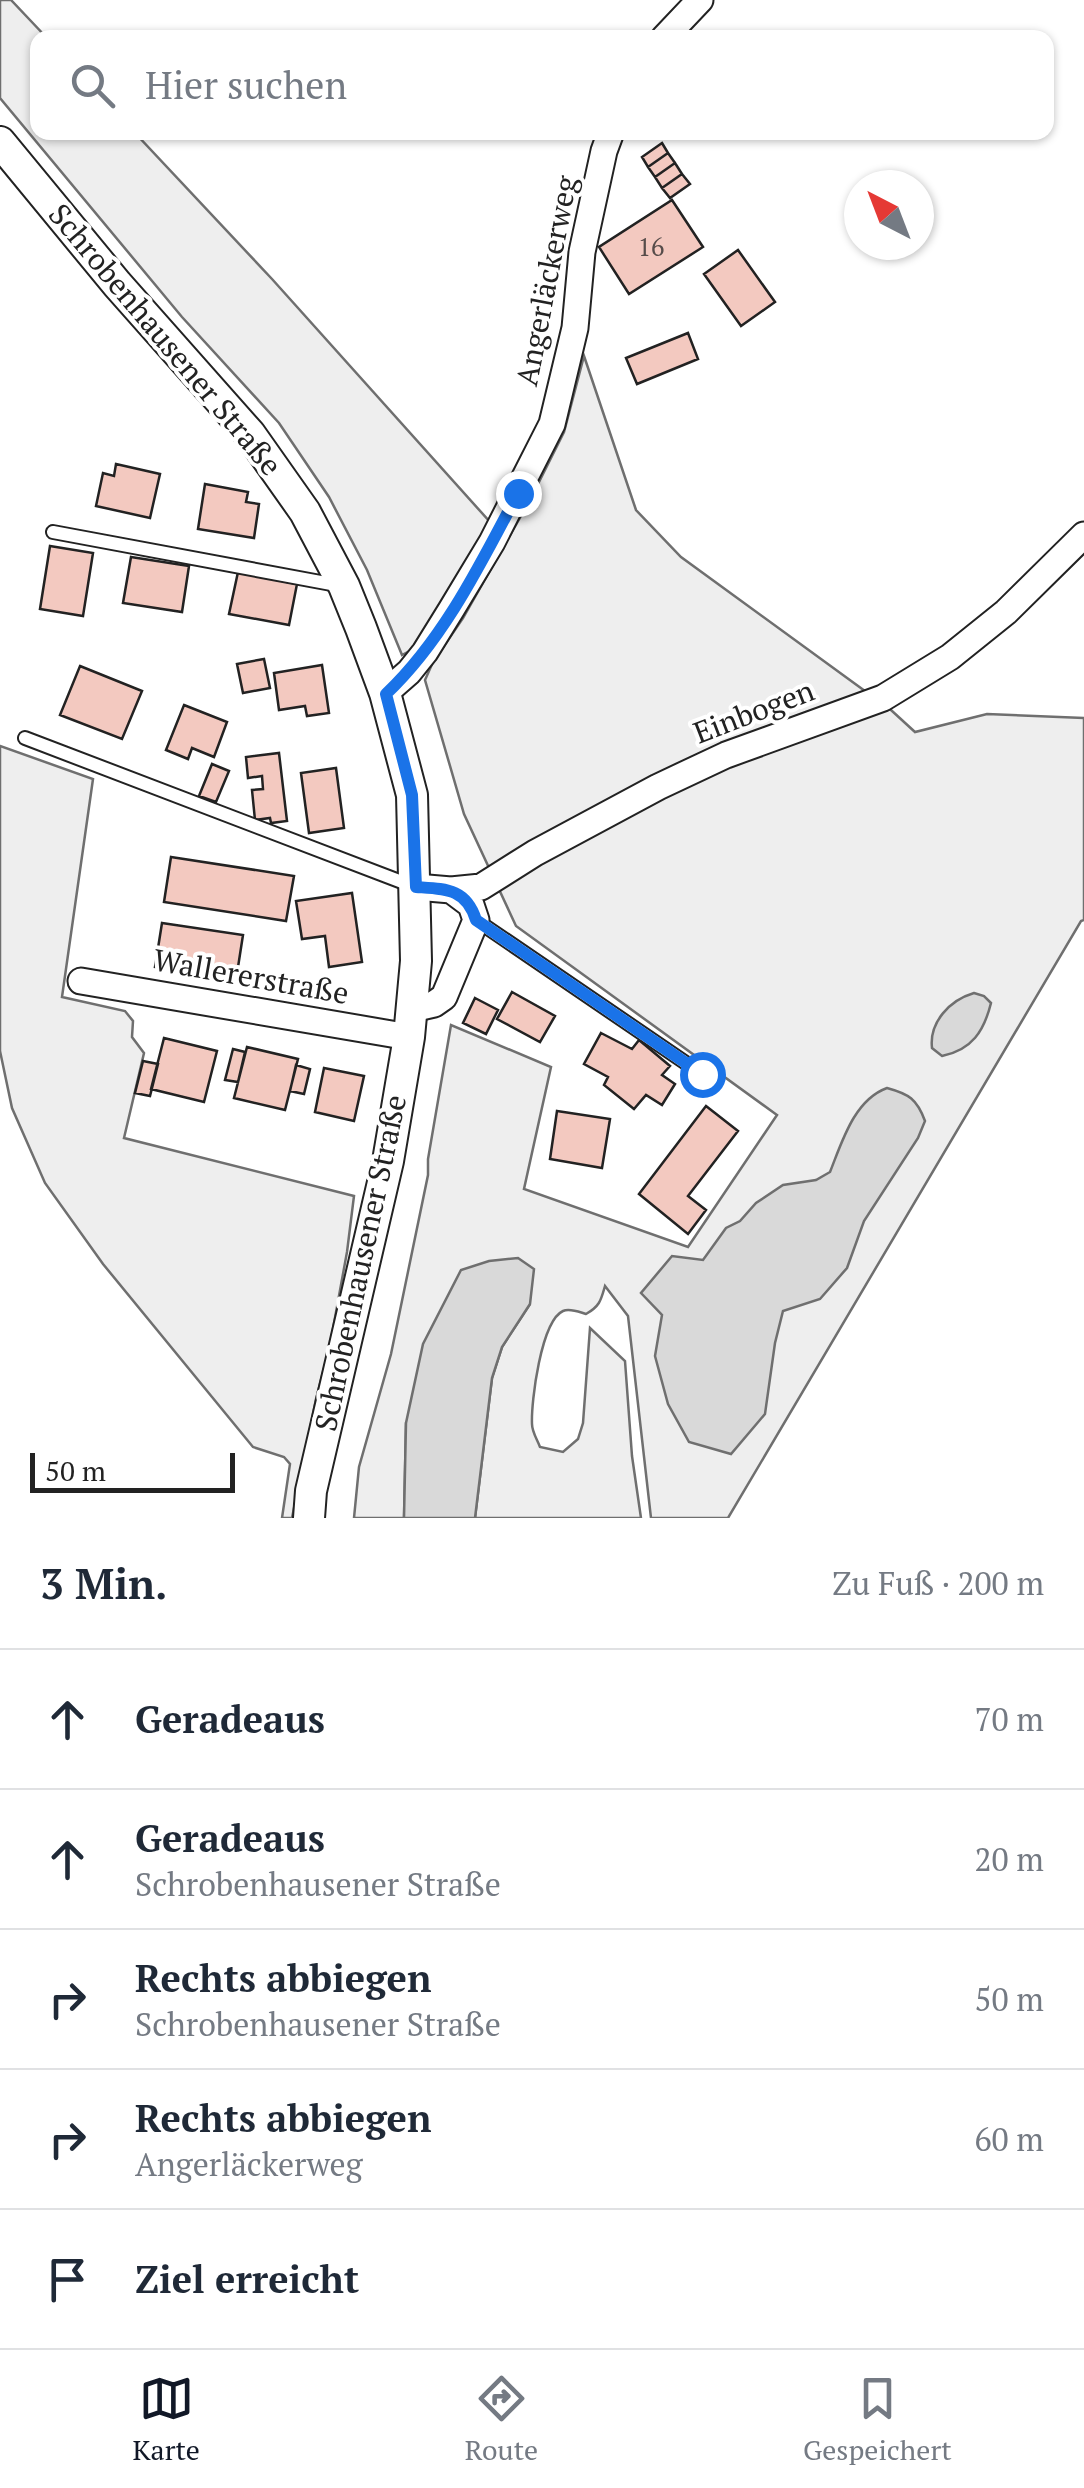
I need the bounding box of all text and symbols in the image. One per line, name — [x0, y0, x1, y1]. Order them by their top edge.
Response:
search box — [30, 30, 1054, 140]
icon: search — [65, 58, 120, 113]
text: Hier suchen — [145, 60, 347, 110]
north arrow — [844, 170, 934, 260]
street label: Angerläckerweg — [506, 171, 586, 389]
street label: Schrobenhausener Straße — [40, 195, 291, 484]
house number: 16 — [638, 230, 664, 263]
route end — [496, 471, 542, 517]
street label: Einbogen — [688, 670, 820, 752]
street label: Wallererstraße — [150, 939, 352, 1013]
route start — [680, 1052, 726, 1098]
street label: Schrobenhausener Straße — [305, 1091, 415, 1435]
scale bar — [30, 1448, 235, 1492]
text: 50 m — [45, 1452, 106, 1489]
text: 3 Min. — [40, 1555, 168, 1611]
text: Zu Fuß · 200 m — [832, 1562, 1044, 1604]
icon: ahead — [40, 1692, 95, 1747]
text: Geradeaus — [135, 1694, 325, 1744]
text: 70 m — [974, 1698, 1044, 1740]
text: Geradeaus — [135, 1813, 325, 1863]
icon: ahead — [40, 1832, 95, 1887]
text: 20 m — [974, 1838, 1044, 1880]
text: Schrobenhausener Straße — [135, 1863, 501, 1905]
text: Rechts abbiegen — [135, 1953, 431, 2003]
icon: right — [40, 1972, 95, 2027]
text: 50 m — [974, 1978, 1044, 2020]
text: Schrobenhausener Straße — [135, 2003, 501, 2045]
text: Rechts abbiegen — [135, 2093, 431, 2143]
icon: right — [40, 2112, 95, 2167]
text: 60 m — [974, 2118, 1044, 2160]
text: Angerläckerweg — [135, 2143, 363, 2185]
icon: arrive — [40, 2252, 95, 2307]
text: Ziel erreicht — [135, 2254, 359, 2304]
tab: Karte — [132, 2371, 200, 2468]
tab: Route — [465, 2371, 538, 2468]
tab: Gespeichert — [803, 2371, 952, 2468]

